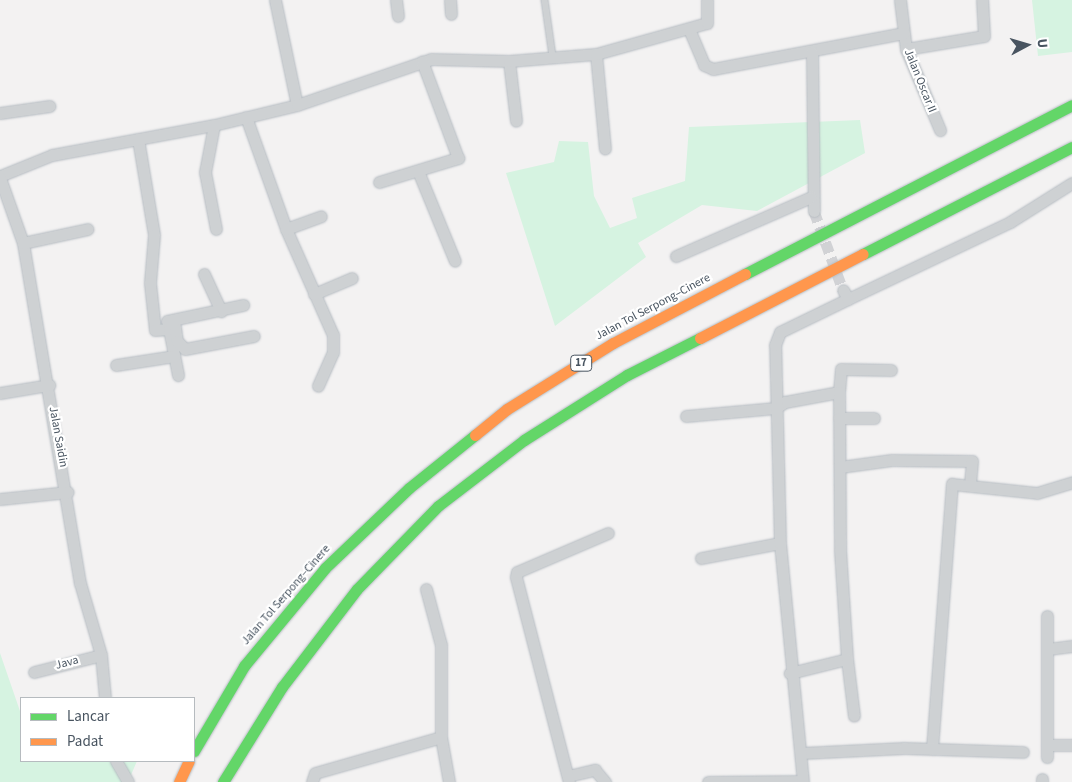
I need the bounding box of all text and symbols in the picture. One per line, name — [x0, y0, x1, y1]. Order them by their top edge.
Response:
north arrow — [1002, 20, 1052, 70]
text: U — [1031, 38, 1052, 49]
street label: Jalan Oscar II — [901, 47, 939, 115]
street label: Jalan Tol Serpong–Cinere — [593, 271, 713, 343]
road number: 17 — [570, 354, 592, 372]
street label: Jalan Saidin — [46, 405, 70, 469]
street label: Jalan Tol Serpong–Cinere — [239, 542, 333, 648]
street label: Java — [54, 653, 80, 673]
legend — [20, 697, 195, 762]
text: Lancar — [67, 706, 110, 727]
text: Padat — [67, 731, 103, 752]

